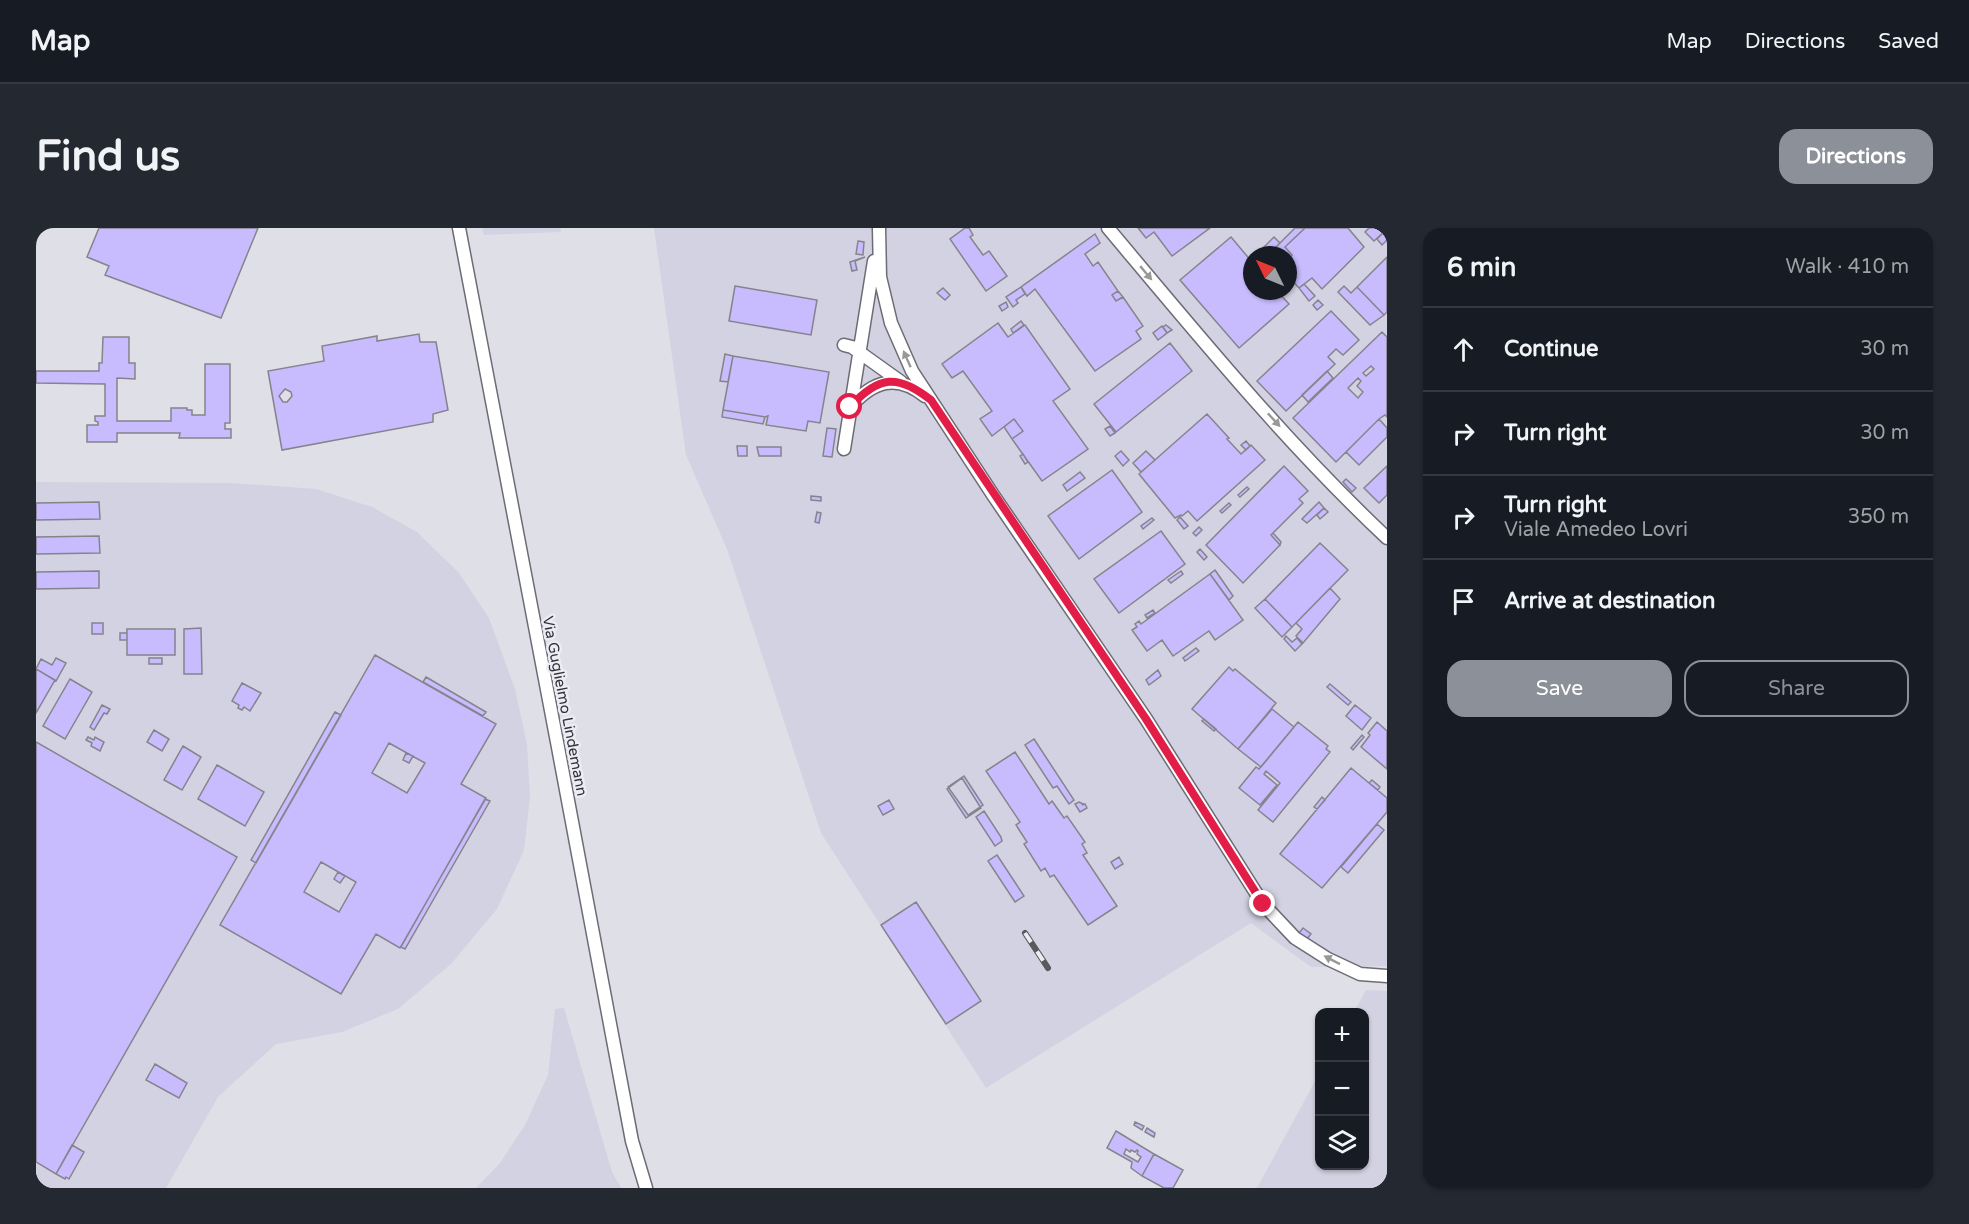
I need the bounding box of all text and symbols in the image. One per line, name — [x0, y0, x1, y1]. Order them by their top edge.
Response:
text: Map — [30, 24, 90, 58]
text: Map — [1666, 29, 1712, 54]
text: Directions — [1745, 29, 1845, 54]
text: Saved — [1878, 29, 1939, 54]
button: Directions — [1779, 129, 1933, 184]
text: Find us — [36, 131, 180, 182]
north arrow — [1243, 246, 1297, 300]
text: 6 min — [1447, 252, 1516, 283]
text: Walk · 410 m — [1786, 255, 1909, 279]
one-way arrow — [1139, 265, 1152, 281]
icon: ahead — [1447, 333, 1480, 366]
text: Continue — [1504, 336, 1599, 362]
text: 30 m — [1860, 337, 1909, 361]
one-way arrow — [902, 349, 912, 367]
route start — [836, 393, 862, 419]
one-way arrow — [1267, 412, 1280, 427]
icon: right — [1447, 417, 1480, 450]
text: Turn right — [1504, 420, 1606, 446]
text: 30 m — [1860, 421, 1909, 445]
text: Turn right — [1504, 492, 1606, 518]
icon: right — [1447, 501, 1480, 534]
text: 350 m — [1848, 505, 1909, 529]
text: Viale Amedeo Lovri — [1504, 518, 1688, 542]
icon: arrive — [1447, 585, 1480, 618]
text: Arrive at destination — [1504, 588, 1715, 614]
street label: Via Guglielmo Lindemann — [539, 615, 591, 797]
button: Save — [1447, 660, 1672, 717]
button: Share — [1684, 660, 1909, 717]
route end — [1249, 890, 1275, 916]
one-way arrow — [1323, 956, 1340, 965]
map controls — [1315, 1008, 1369, 1170]
button: + — [1315, 1008, 1369, 1062]
button: − — [1315, 1062, 1369, 1116]
button: layers — [1315, 1116, 1369, 1170]

